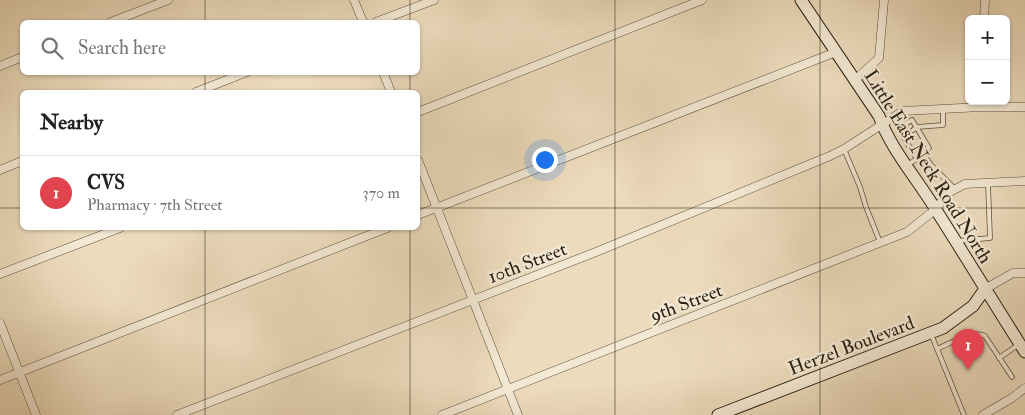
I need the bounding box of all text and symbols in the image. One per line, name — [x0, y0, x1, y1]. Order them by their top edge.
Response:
map controls — [965, 15, 1010, 105]
button: + — [965, 15, 1010, 60]
search box — [20, 20, 420, 75]
icon: search — [38, 34, 66, 62]
text: Search here — [78, 36, 166, 60]
button: − — [965, 60, 1010, 105]
street label: Little East Neck Road North — [859, 65, 998, 268]
text: Nearby — [40, 109, 103, 136]
your location — [532, 147, 558, 173]
text: CVS — [87, 171, 125, 195]
text: 1 — [53, 183, 59, 203]
text: 370 m — [363, 183, 400, 203]
text: Pharmacy · 7th Street — [87, 195, 223, 215]
street label: 10th Street — [485, 237, 570, 289]
street label: 9th Street — [645, 278, 726, 328]
street label: Herzel Boulevard — [785, 311, 918, 381]
pin: 1 — [952, 329, 984, 370]

